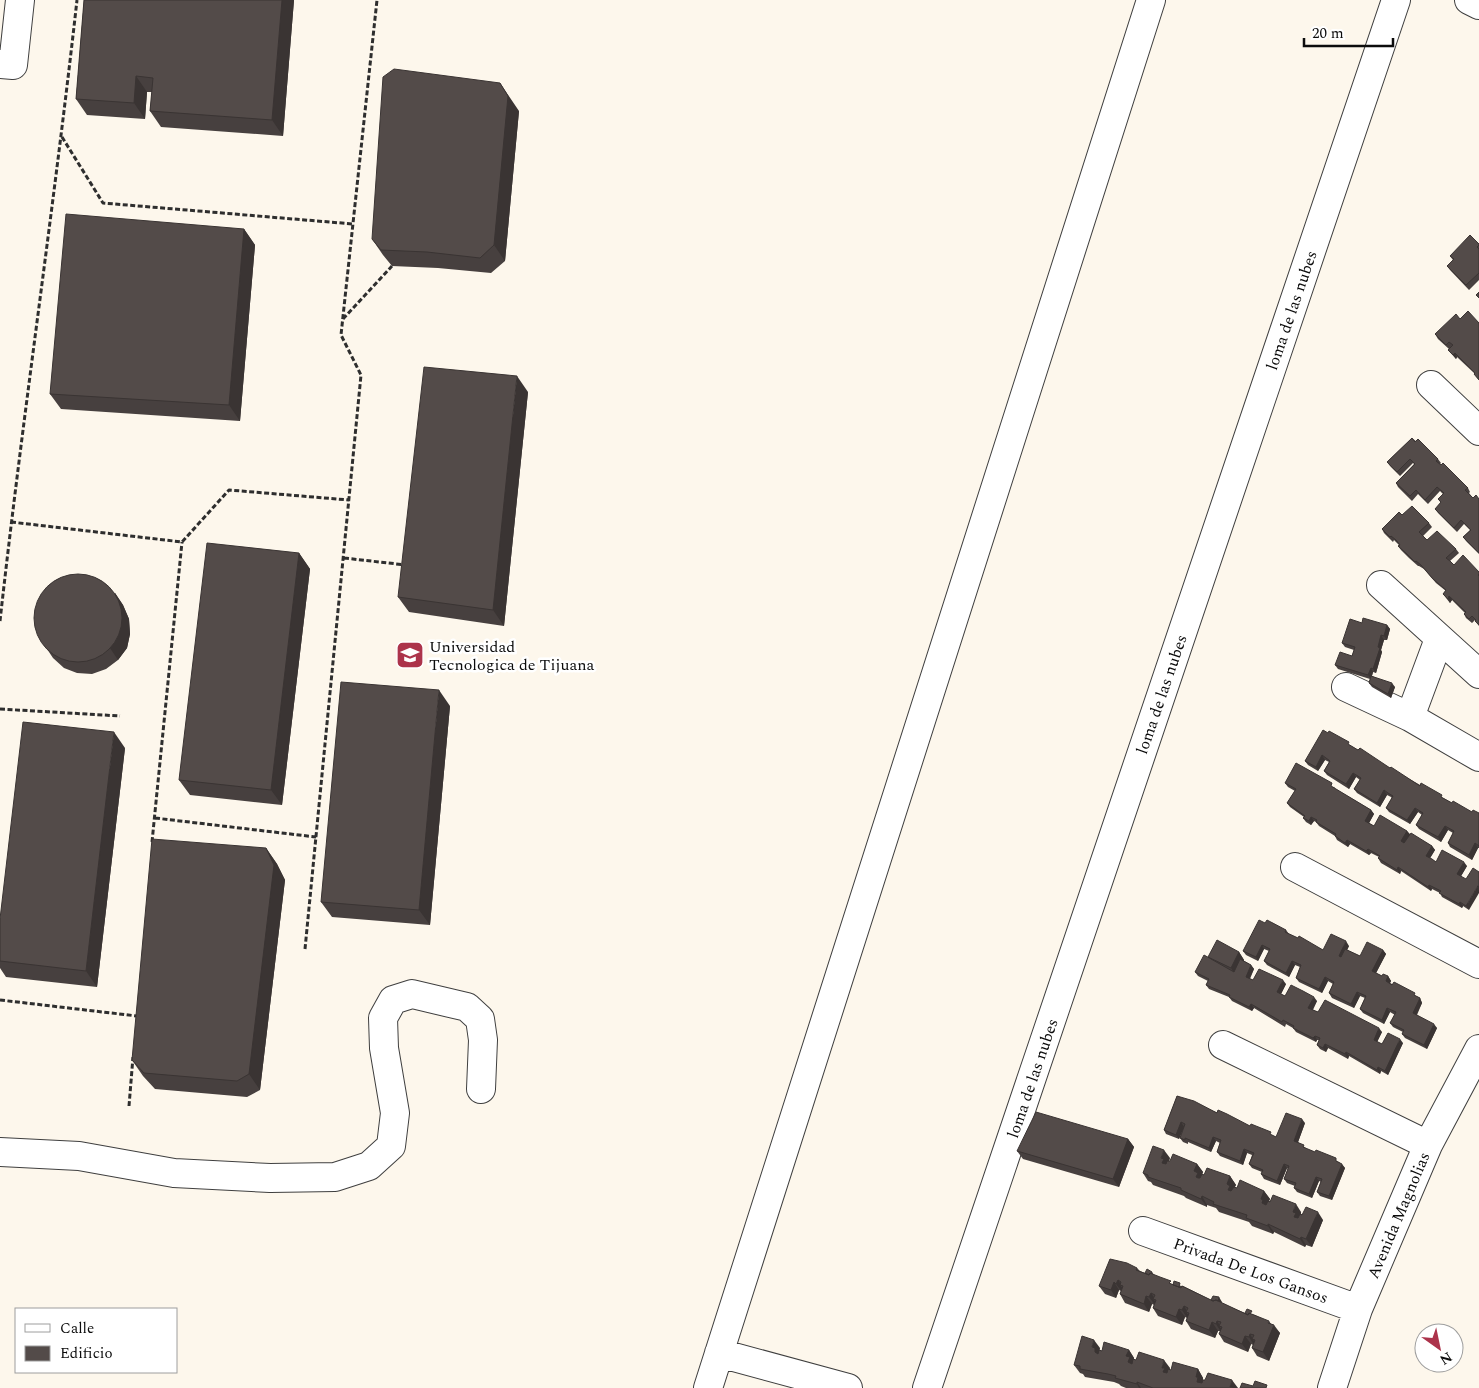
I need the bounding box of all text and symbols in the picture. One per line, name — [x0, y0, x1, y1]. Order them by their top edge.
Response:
scale bar — [1304, 15, 1393, 47]
text: 20 m — [1312, 22, 1344, 45]
street label: loma de las nubes — [1260, 247, 1324, 373]
street label: loma de las nubes — [1130, 631, 1194, 757]
place label: Universidad Tecnologica de Tijuana — [429, 635, 594, 677]
school or university icon: Universidad Tecnologica de Tijuana — [395, 640, 425, 670]
street label: loma de las nubes — [1001, 1015, 1065, 1141]
street label: Avenida Magnolias — [1361, 1148, 1437, 1283]
street label: Privada De Los Gansos — [1170, 1232, 1332, 1310]
legend — [15, 1308, 178, 1373]
text: Calle — [60, 1317, 94, 1340]
north arrow — [1414, 1323, 1464, 1373]
text: Edificio — [60, 1342, 113, 1365]
text: N — [1435, 1347, 1456, 1370]

